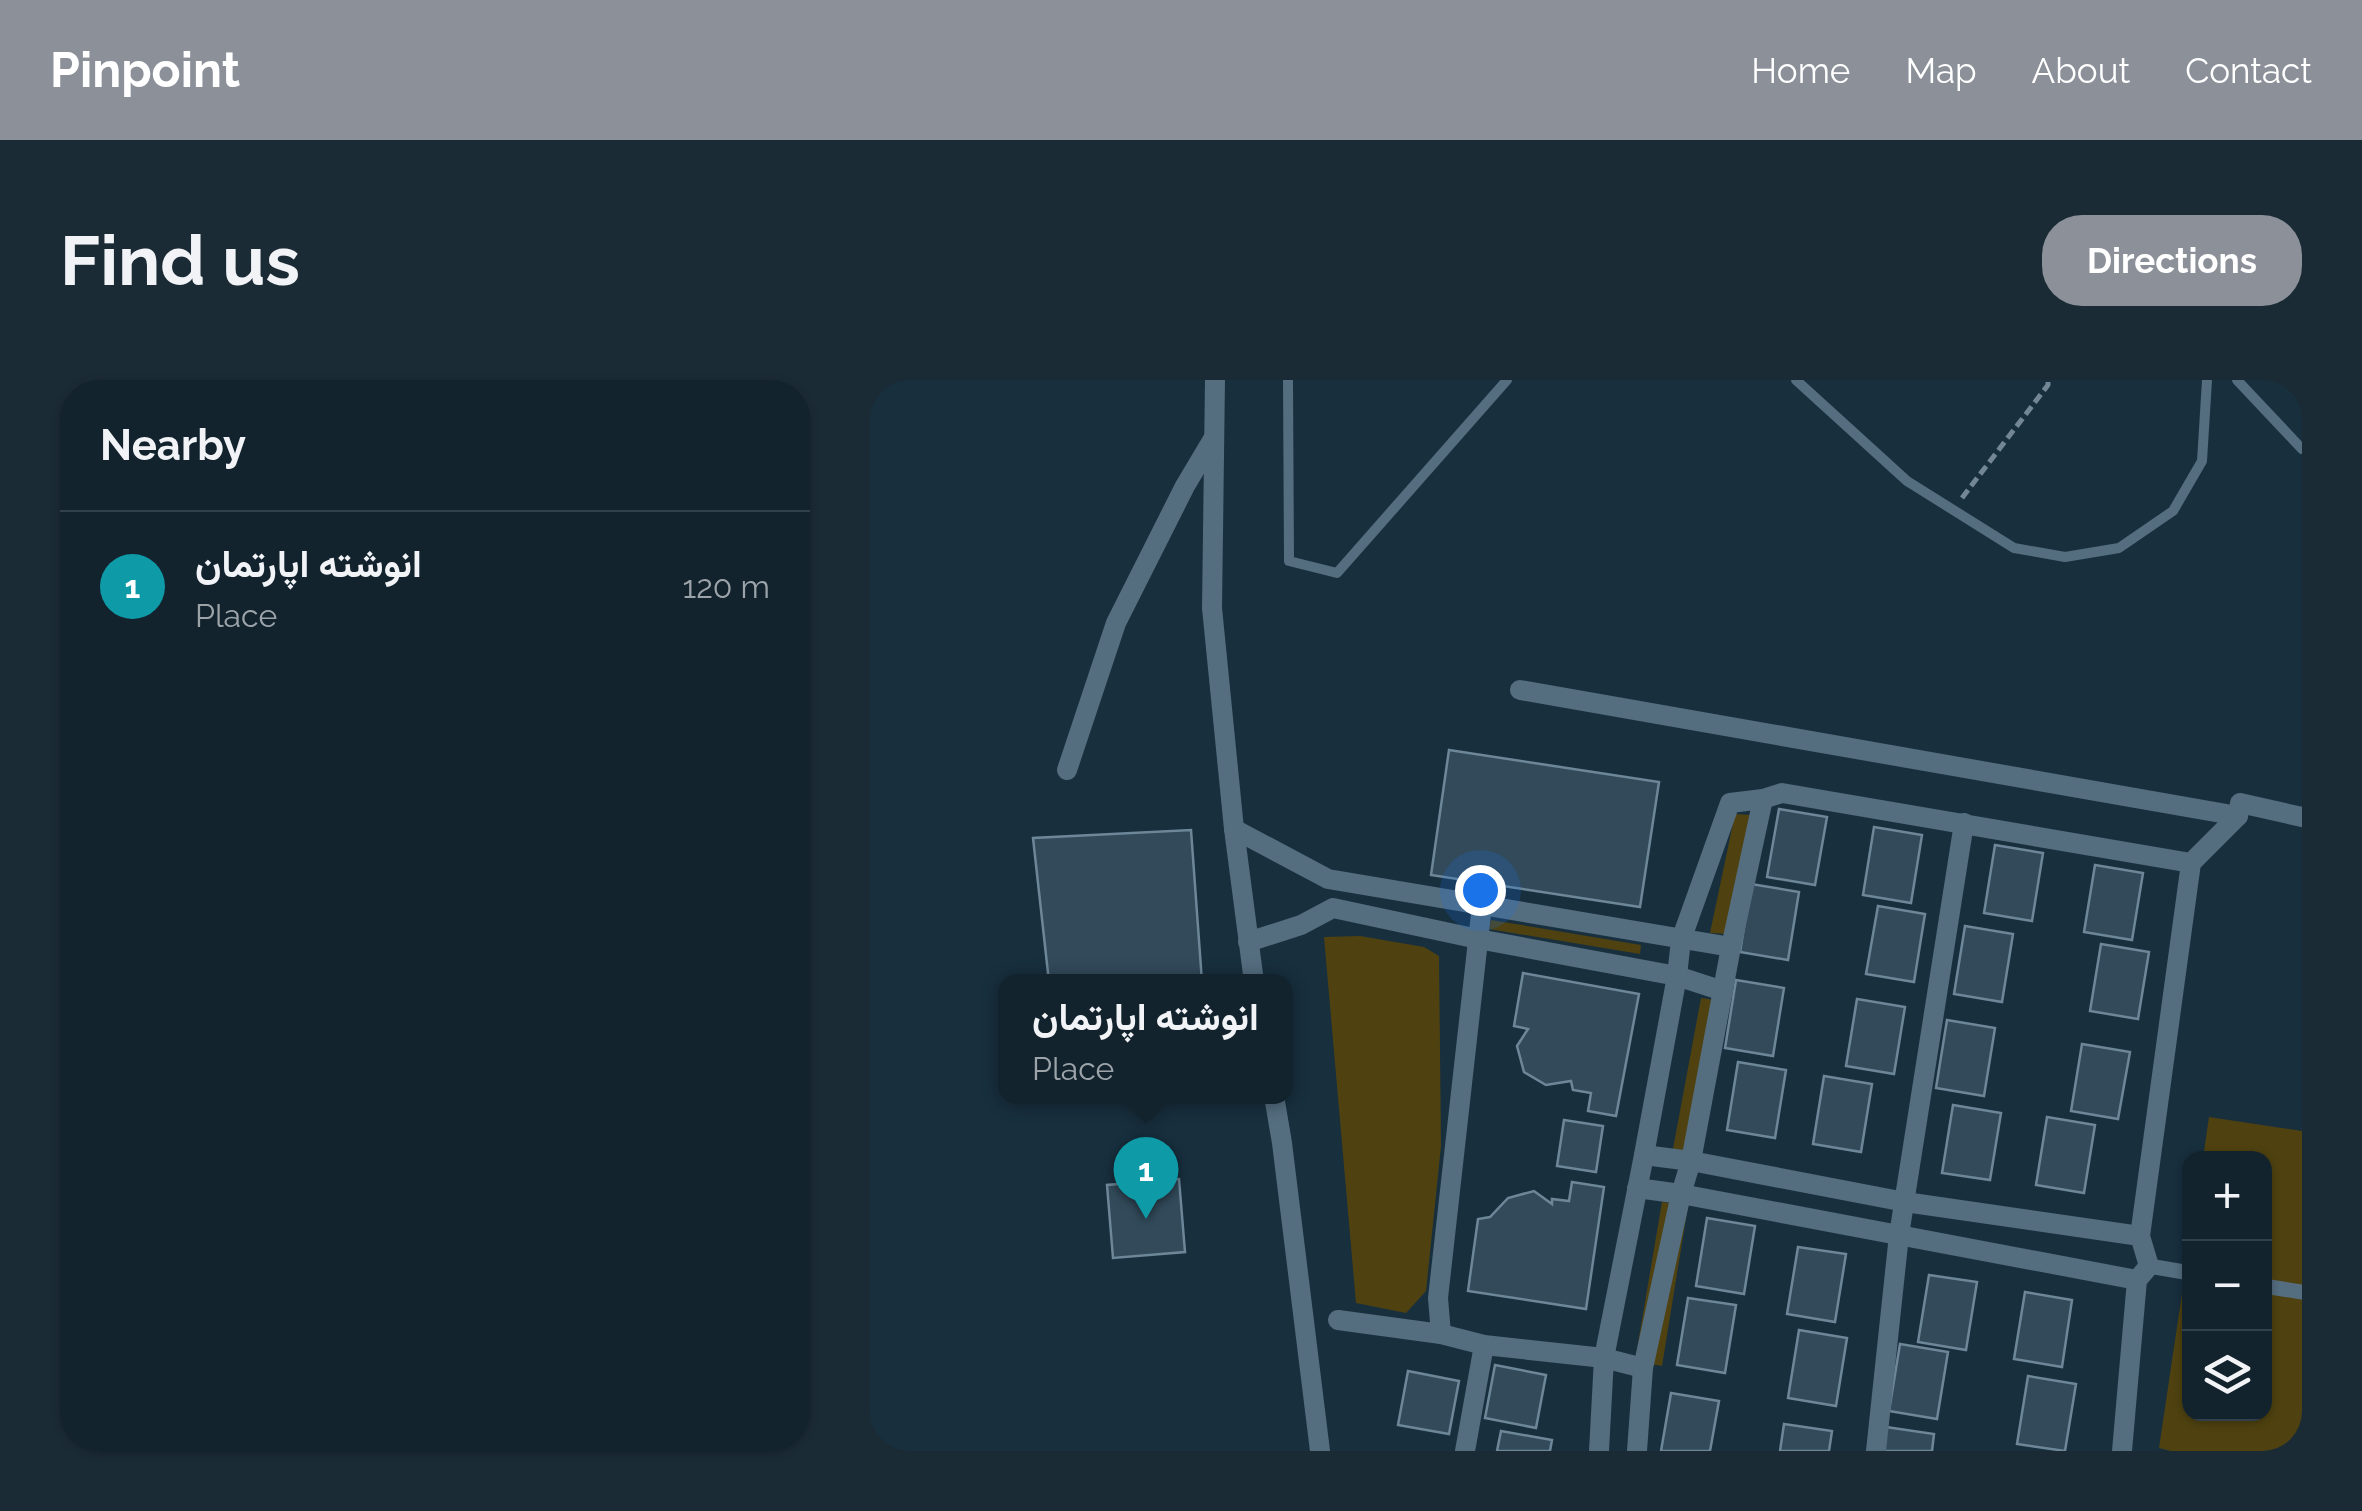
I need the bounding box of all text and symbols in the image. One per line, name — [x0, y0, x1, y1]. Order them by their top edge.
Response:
text: Pinpoint — [50, 42, 240, 98]
text: Home — [1751, 50, 1850, 91]
text: Map — [1905, 50, 1977, 91]
text: About — [2032, 50, 2130, 91]
text: Contact — [2185, 50, 2312, 91]
button: Directions — [2042, 215, 2302, 306]
text: Find us — [60, 219, 300, 301]
text: Nearby — [100, 421, 246, 470]
text: انوشته اپارتمان — [195, 541, 422, 586]
text: 1 — [125, 568, 140, 605]
text: 120 m — [682, 568, 770, 605]
text: Place — [195, 597, 277, 634]
your location — [1455, 865, 1506, 916]
popup — [998, 974, 1293, 1104]
text: انوشته اپارتمان — [1032, 994, 1259, 1039]
text: Place — [1032, 1050, 1114, 1087]
pin: 1 — [1114, 1136, 1178, 1219]
map controls — [2182, 1151, 2272, 1421]
button: + — [2182, 1151, 2272, 1241]
button: − — [2182, 1241, 2272, 1331]
button: layers — [2182, 1331, 2272, 1421]

